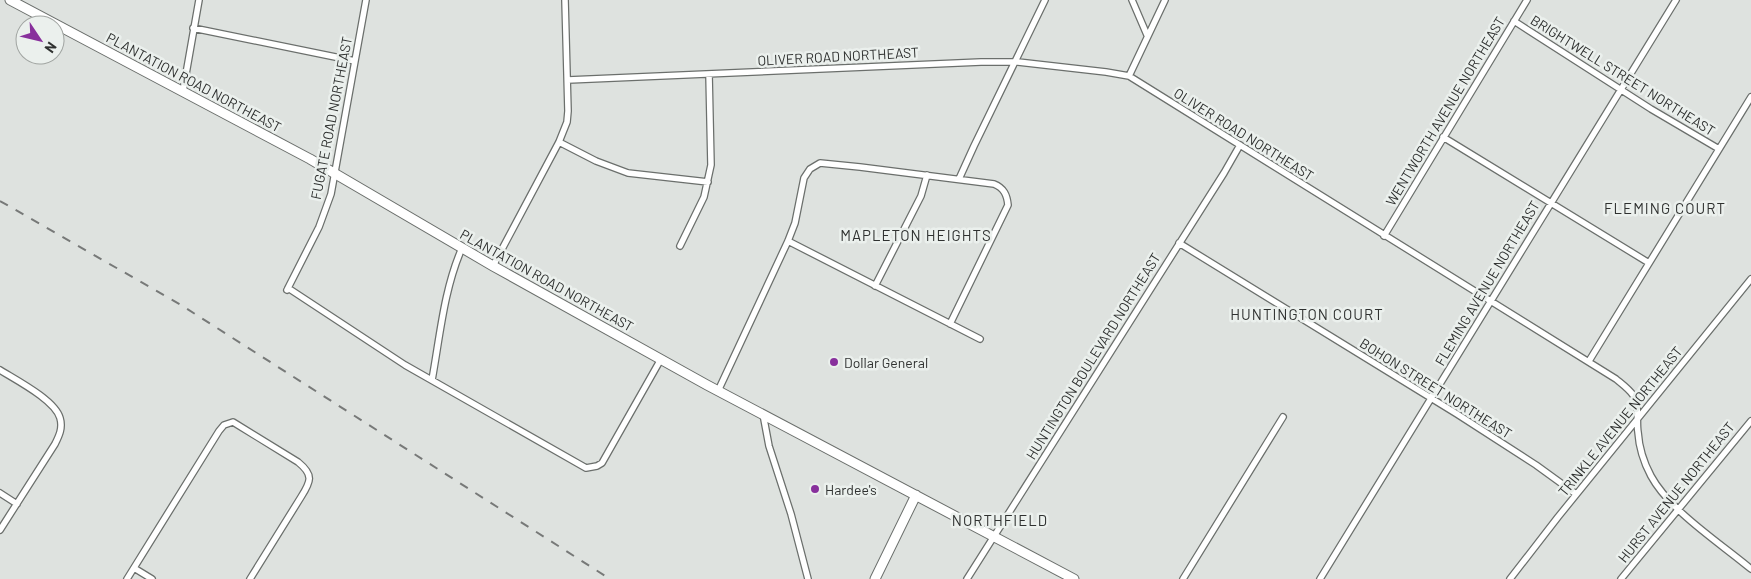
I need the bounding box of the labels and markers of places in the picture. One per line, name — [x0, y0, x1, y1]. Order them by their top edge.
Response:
place label: Dollar General — [844, 354, 928, 371]
marker: Dollar General — [828, 356, 840, 368]
place label: Hardee's — [825, 481, 877, 498]
marker: Hardee's — [809, 483, 821, 495]

